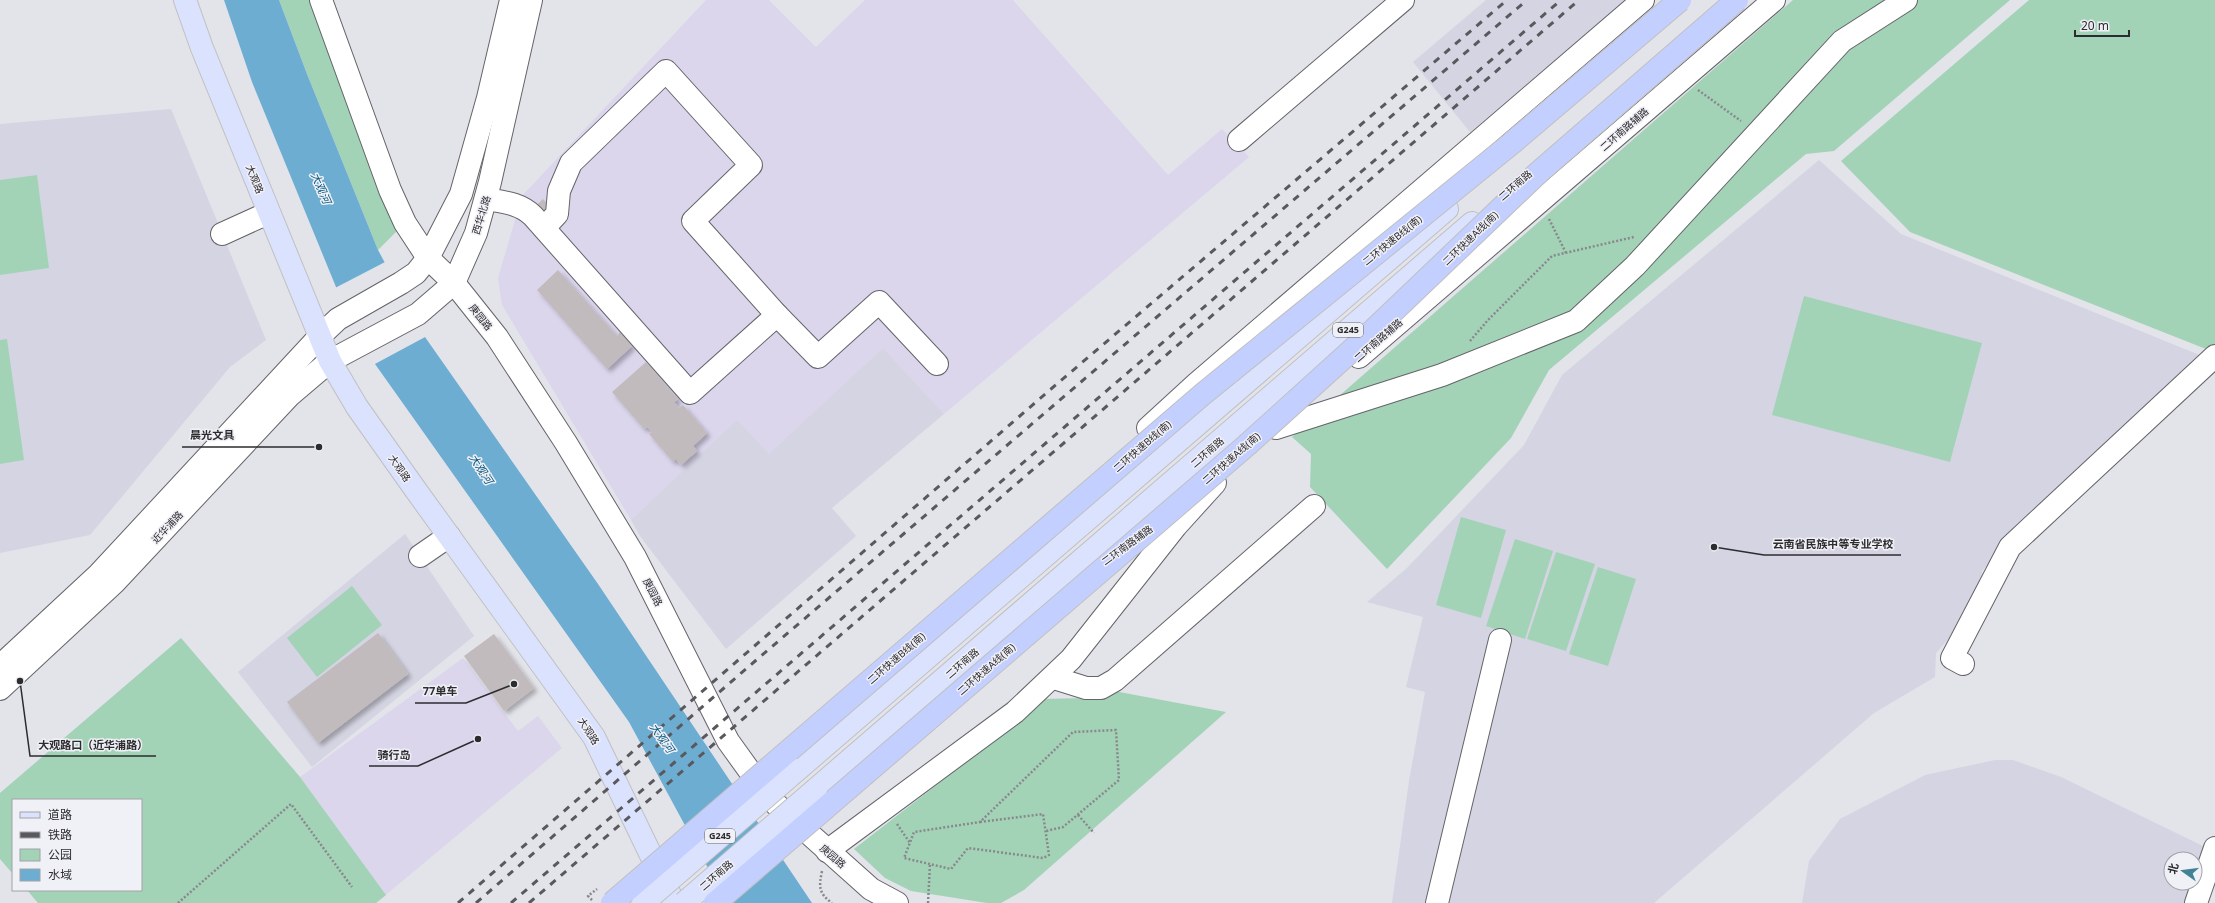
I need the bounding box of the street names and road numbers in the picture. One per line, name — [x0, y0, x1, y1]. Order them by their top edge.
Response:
street label: 二环南路辅路 — [1597, 104, 1651, 154]
street label: 大观路 — [243, 162, 267, 196]
street label: 二环南路 — [1495, 167, 1535, 203]
street label: 西华北路 — [468, 194, 494, 236]
street label: 二环快速A线(南) — [1439, 208, 1501, 268]
street label: 二环快速B线(南) — [1359, 212, 1425, 268]
street label: 庚园路 — [466, 301, 496, 333]
street label: 二环南路辅路 — [1351, 315, 1405, 365]
road number: G245 — [1333, 323, 1363, 337]
street label: 二环快速B线(南) — [1110, 417, 1174, 475]
street label: 二环快速A线(南) — [1199, 429, 1263, 487]
street label: 二环南路 — [1187, 434, 1227, 470]
street label: 大观路 — [386, 452, 414, 484]
street label: 近华浦路 — [148, 508, 186, 546]
street label: 二环南路辅路 — [1099, 522, 1155, 568]
street label: 庚园路 — [640, 575, 666, 609]
street label: 二环快速B线(南) — [864, 629, 928, 687]
street label: 二环快速A线(南) — [954, 640, 1018, 698]
street label: 二环南路 — [942, 645, 982, 681]
street label: 大观路 — [575, 715, 603, 747]
road number: G245 — [705, 829, 735, 843]
street label: 庚园路 — [817, 841, 849, 871]
street label: 二环南路 — [696, 857, 736, 893]

